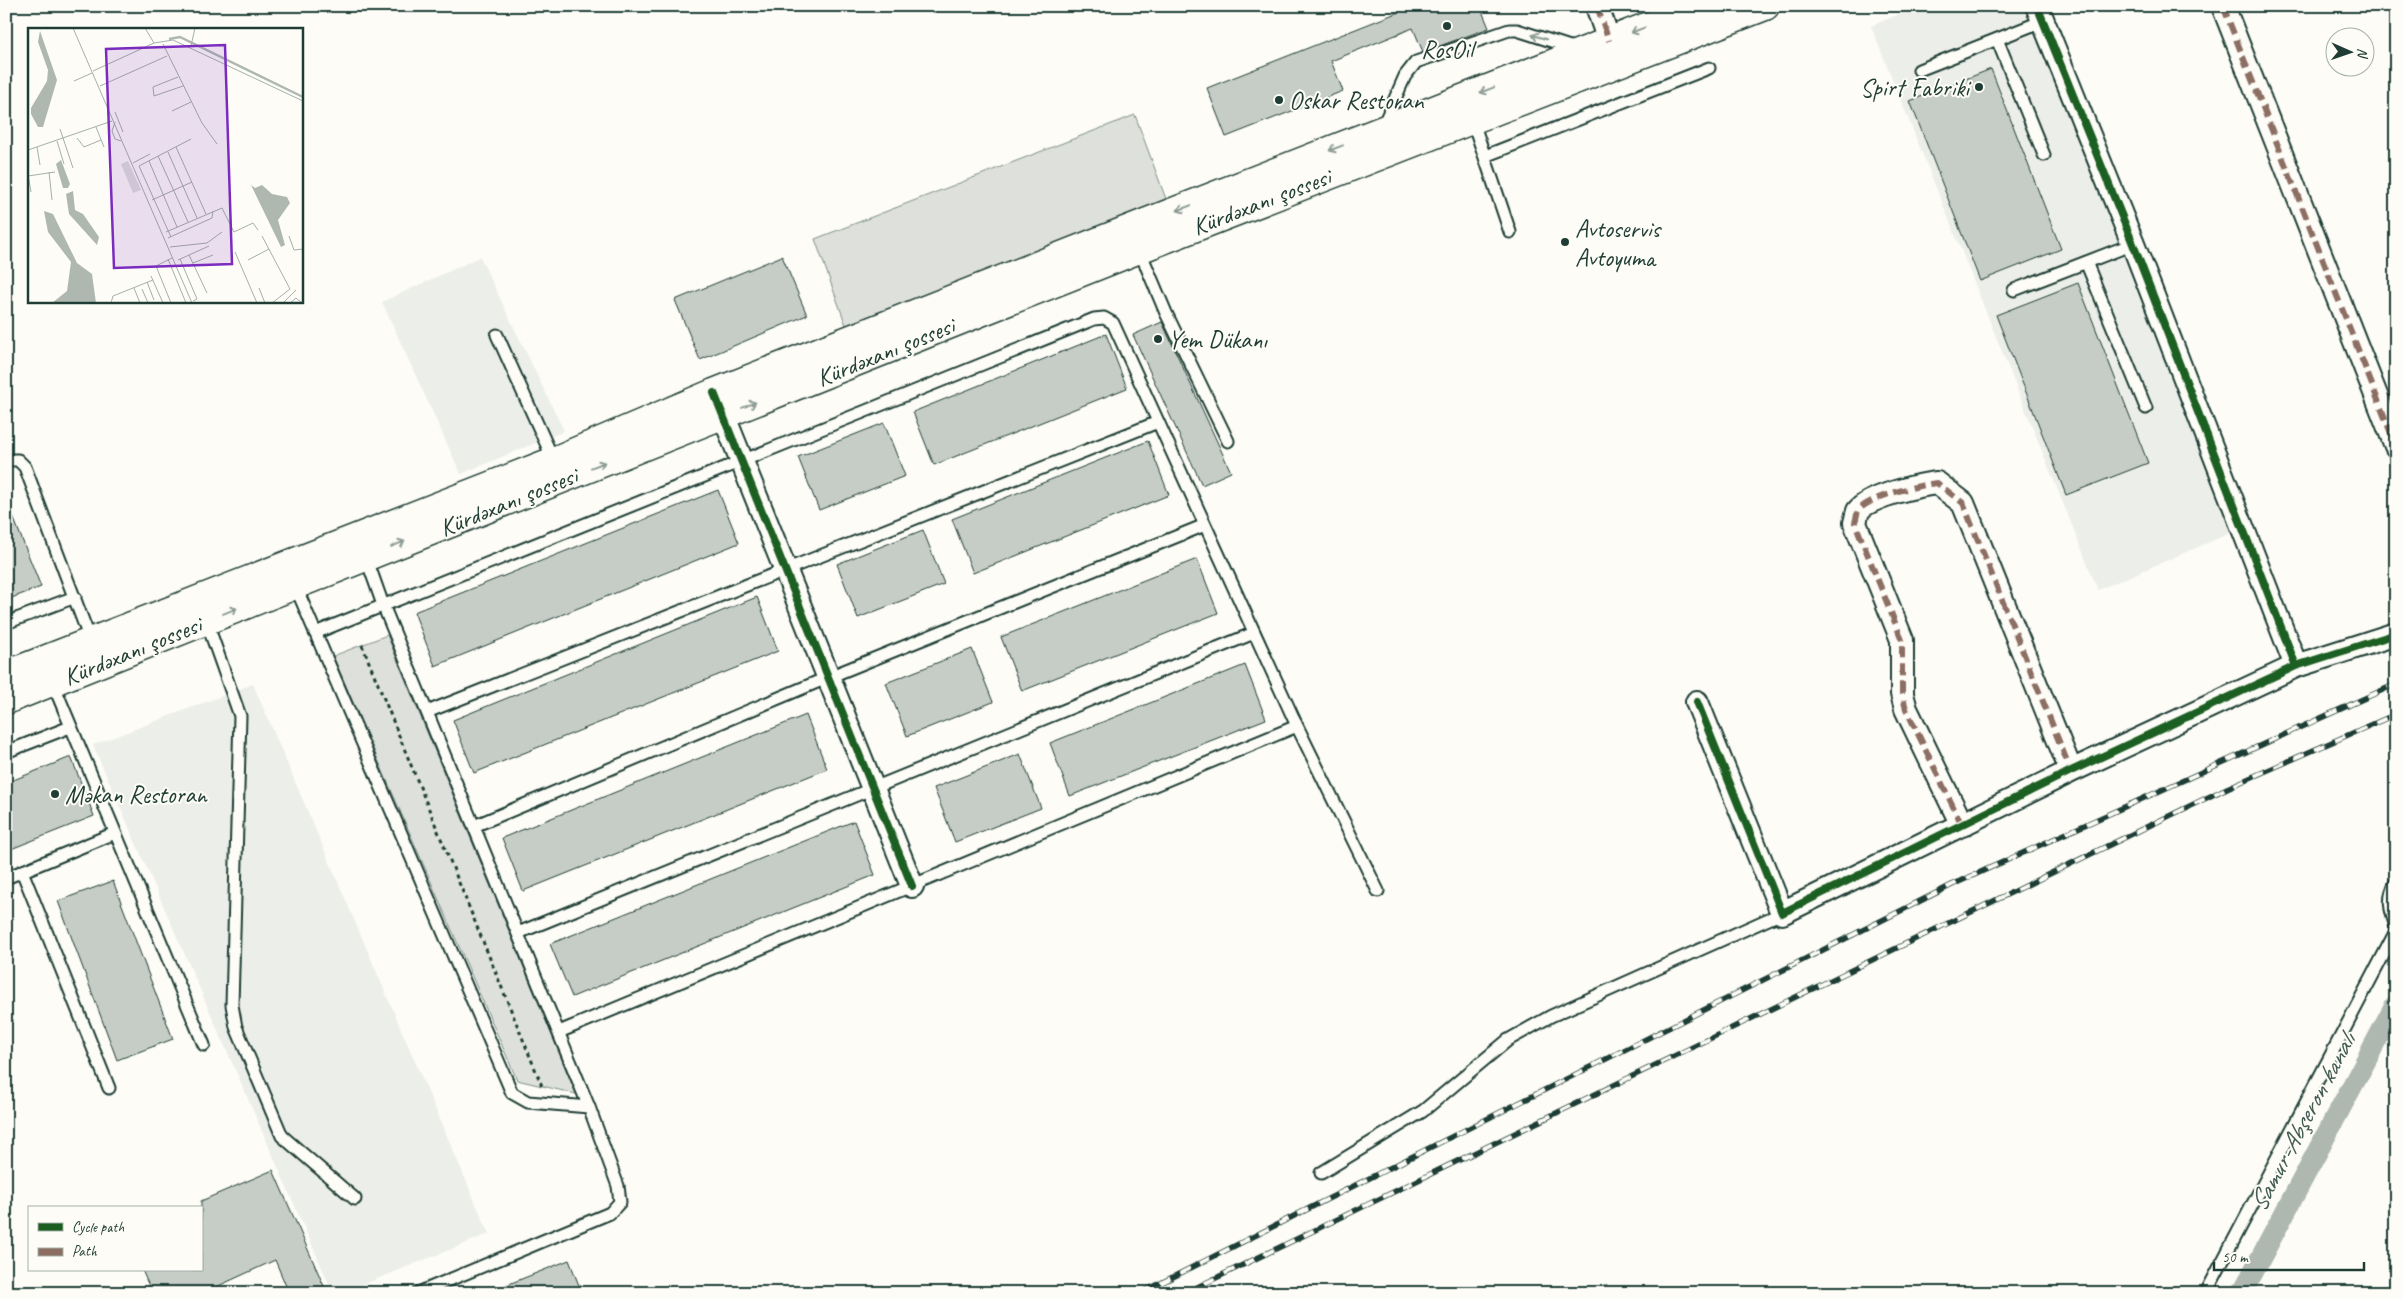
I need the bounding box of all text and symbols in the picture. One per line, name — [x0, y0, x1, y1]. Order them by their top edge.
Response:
marker: RosOil — [1441, 20, 1453, 32]
one-way arrow — [1631, 26, 1646, 35]
inset map — [28, 28, 302, 302]
north arrow — [2324, 28, 2374, 78]
one-way arrow — [1531, 32, 1547, 41]
place label: RosOil — [1421, 34, 1478, 66]
text: N — [2354, 48, 2371, 59]
place label: Spirt Fabriki — [1860, 72, 1972, 104]
marker: Spirt Fabriki — [1973, 81, 1985, 93]
place label: Oskar Restoran — [1289, 85, 1424, 117]
one-way arrow — [1480, 86, 1495, 95]
marker: Oskar Restoran — [1273, 94, 1285, 106]
one-way arrow — [1328, 145, 1343, 154]
street label: Kürdəxanı şossesi — [1188, 160, 1338, 243]
one-way arrow — [1177, 203, 1192, 213]
place label: Avtoservis Avtoyuma — [1575, 213, 1662, 274]
marker: Avtoservis Avtoyuma — [1559, 236, 1571, 248]
street label: Kürdəxanı şossesi — [812, 309, 962, 394]
place label: Yem Dükanı — [1168, 324, 1268, 356]
marker: Yem Dükanı — [1152, 333, 1164, 345]
one-way arrow — [741, 400, 756, 410]
street label: Kürdəxanı şossesi — [435, 459, 585, 544]
one-way arrow — [590, 460, 605, 469]
one-way arrow — [390, 539, 405, 548]
one-way arrow — [223, 605, 238, 614]
street label: Kürdəxanı şossesi — [59, 608, 209, 693]
place label: Məkan Restoran — [65, 779, 208, 811]
marker: Məkan Restoran — [49, 788, 61, 800]
water label: Samur-Abşeron kanalı — [2242, 1024, 2365, 1217]
legend — [28, 1206, 202, 1272]
text: Cycle path — [72, 1218, 124, 1237]
scale bar — [2214, 1239, 2364, 1271]
text: Path — [72, 1242, 98, 1261]
text: 50 m — [2222, 1248, 2249, 1267]

